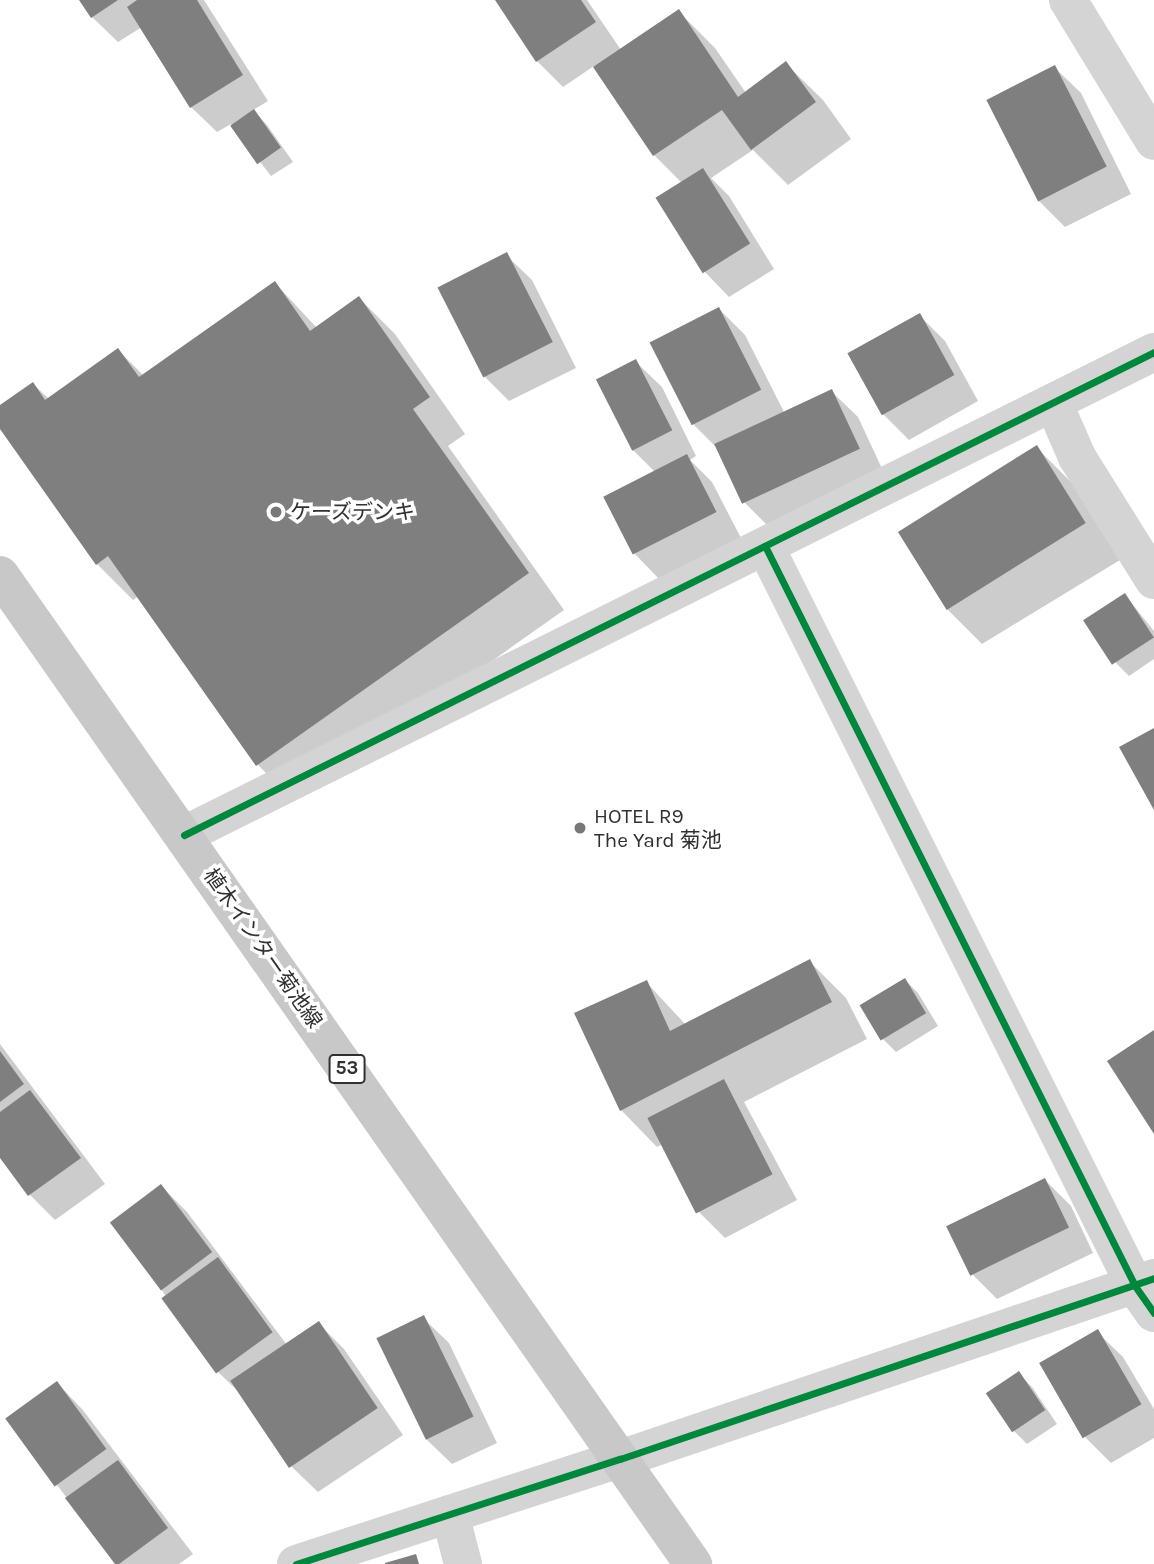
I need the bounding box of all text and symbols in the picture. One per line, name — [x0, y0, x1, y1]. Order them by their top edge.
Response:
place label: ケーズデンキ — [290, 499, 416, 525]
marker: ケーズデンキ — [268, 504, 284, 520]
place label: HOTEL R9 The Yard 菊池 — [594, 803, 722, 853]
marker: HOTEL R9 The Yard 菊池 — [572, 820, 588, 836]
street label: 植木インター菊池線 — [198, 863, 328, 1033]
road number: 53 — [328, 1054, 366, 1084]

